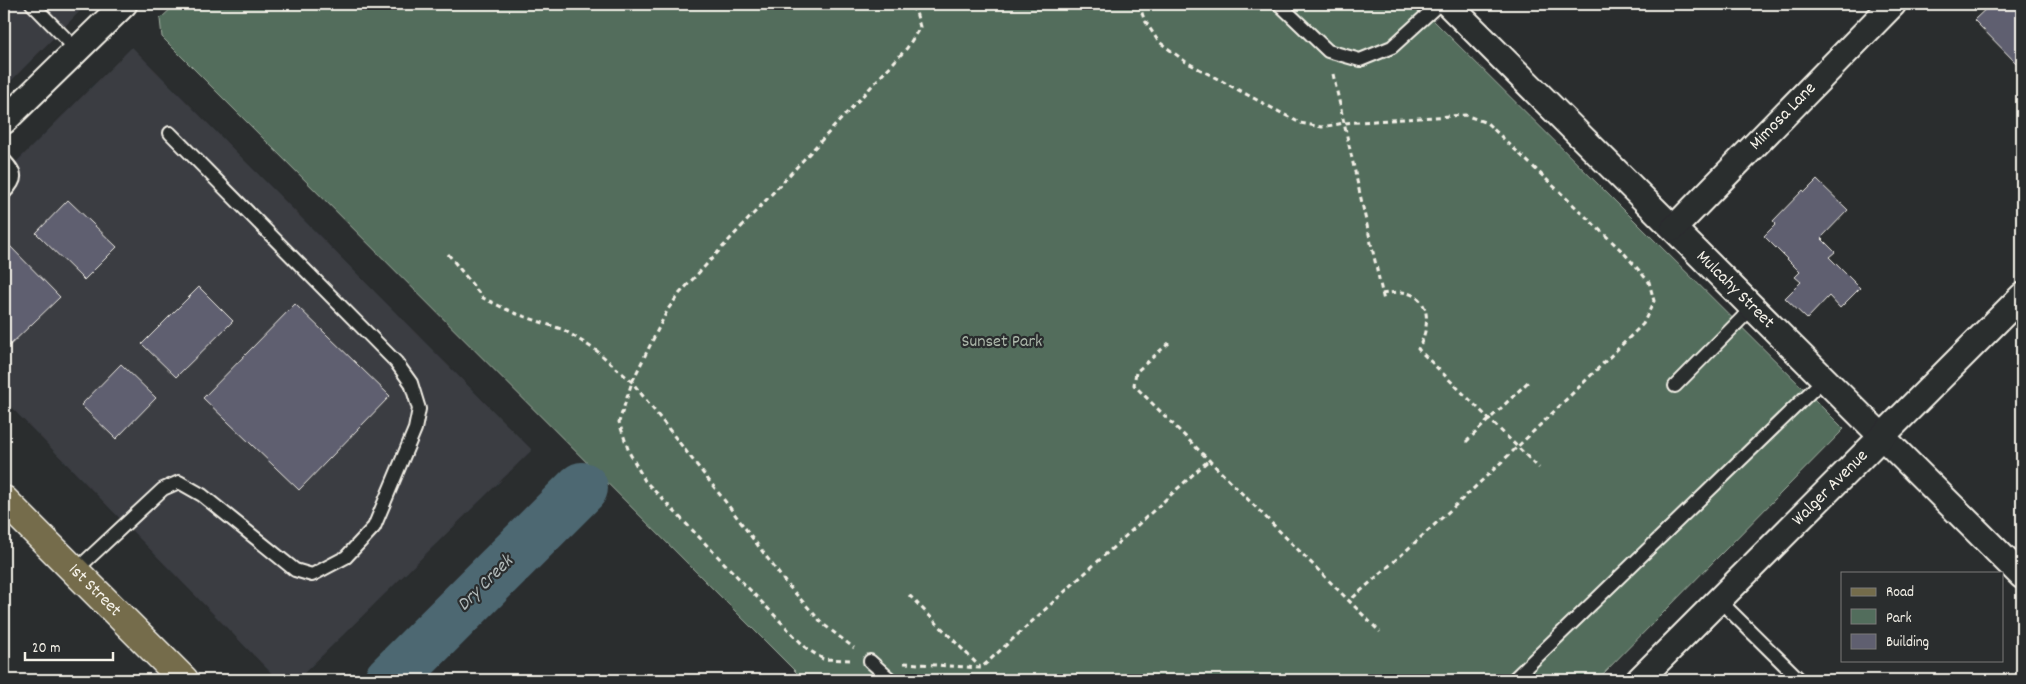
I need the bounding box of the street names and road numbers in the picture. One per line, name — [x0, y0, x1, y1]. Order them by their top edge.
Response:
street label: Mimosa Lane — [1744, 77, 1822, 156]
street label: Mulcahy Street — [1690, 245, 1780, 335]
street label: Walger Avenue — [1787, 444, 1874, 532]
street label: 1st Street — [62, 558, 127, 623]

